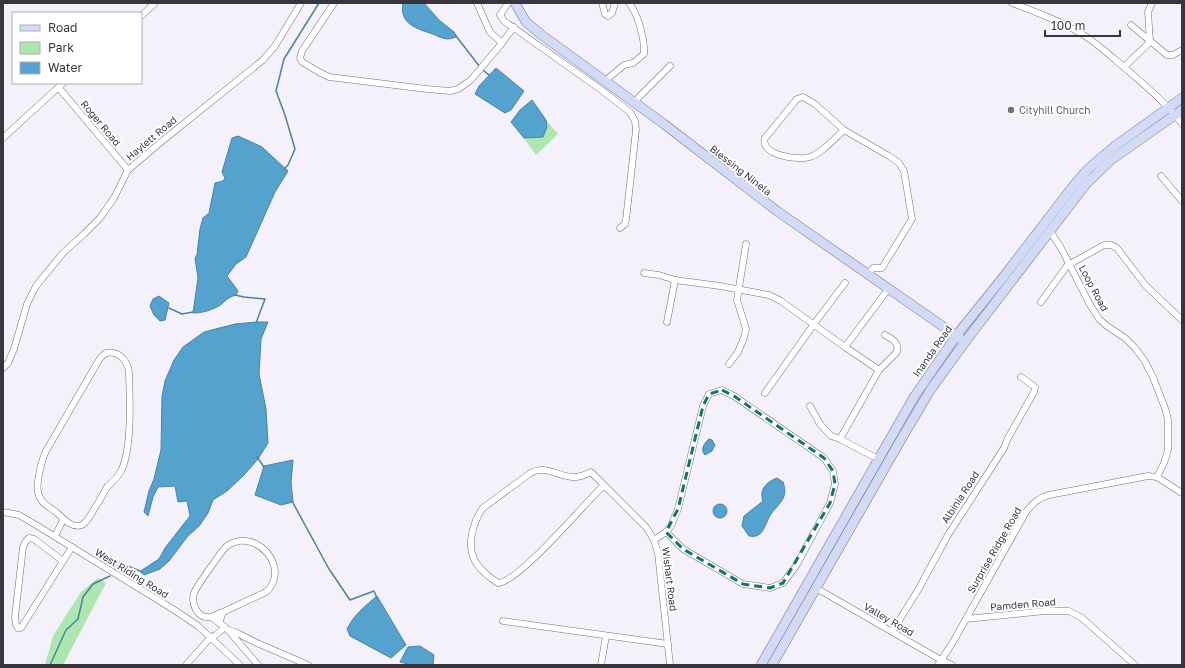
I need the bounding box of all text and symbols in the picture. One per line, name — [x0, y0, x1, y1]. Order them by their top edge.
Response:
legend — [12, 12, 142, 84]
scale bar — [1045, 12, 1120, 38]
text: 100 m — [1051, 18, 1085, 33]
text: Road — [48, 20, 77, 35]
text: Park — [48, 40, 74, 55]
text: Water — [48, 60, 82, 75]
street label: Roger Road — [79, 98, 123, 148]
place label: Cityhill Church — [1019, 104, 1090, 116]
marker: Cityhill Church — [1006, 105, 1016, 115]
street label: Haylett Road — [123, 113, 179, 163]
street label: Blessing Ninela — [708, 142, 774, 198]
street label: Loop Road — [1077, 263, 1111, 313]
street label: Inanda Road — [910, 323, 954, 379]
street label: Albinia Road — [939, 469, 981, 525]
street label: Surprise Ridge Road — [964, 505, 1024, 595]
street label: West Riding Road — [93, 546, 171, 600]
street label: Wishart Road — [660, 546, 680, 612]
street label: Pamden Road — [990, 595, 1056, 613]
street label: Valley Road — [862, 600, 916, 638]

